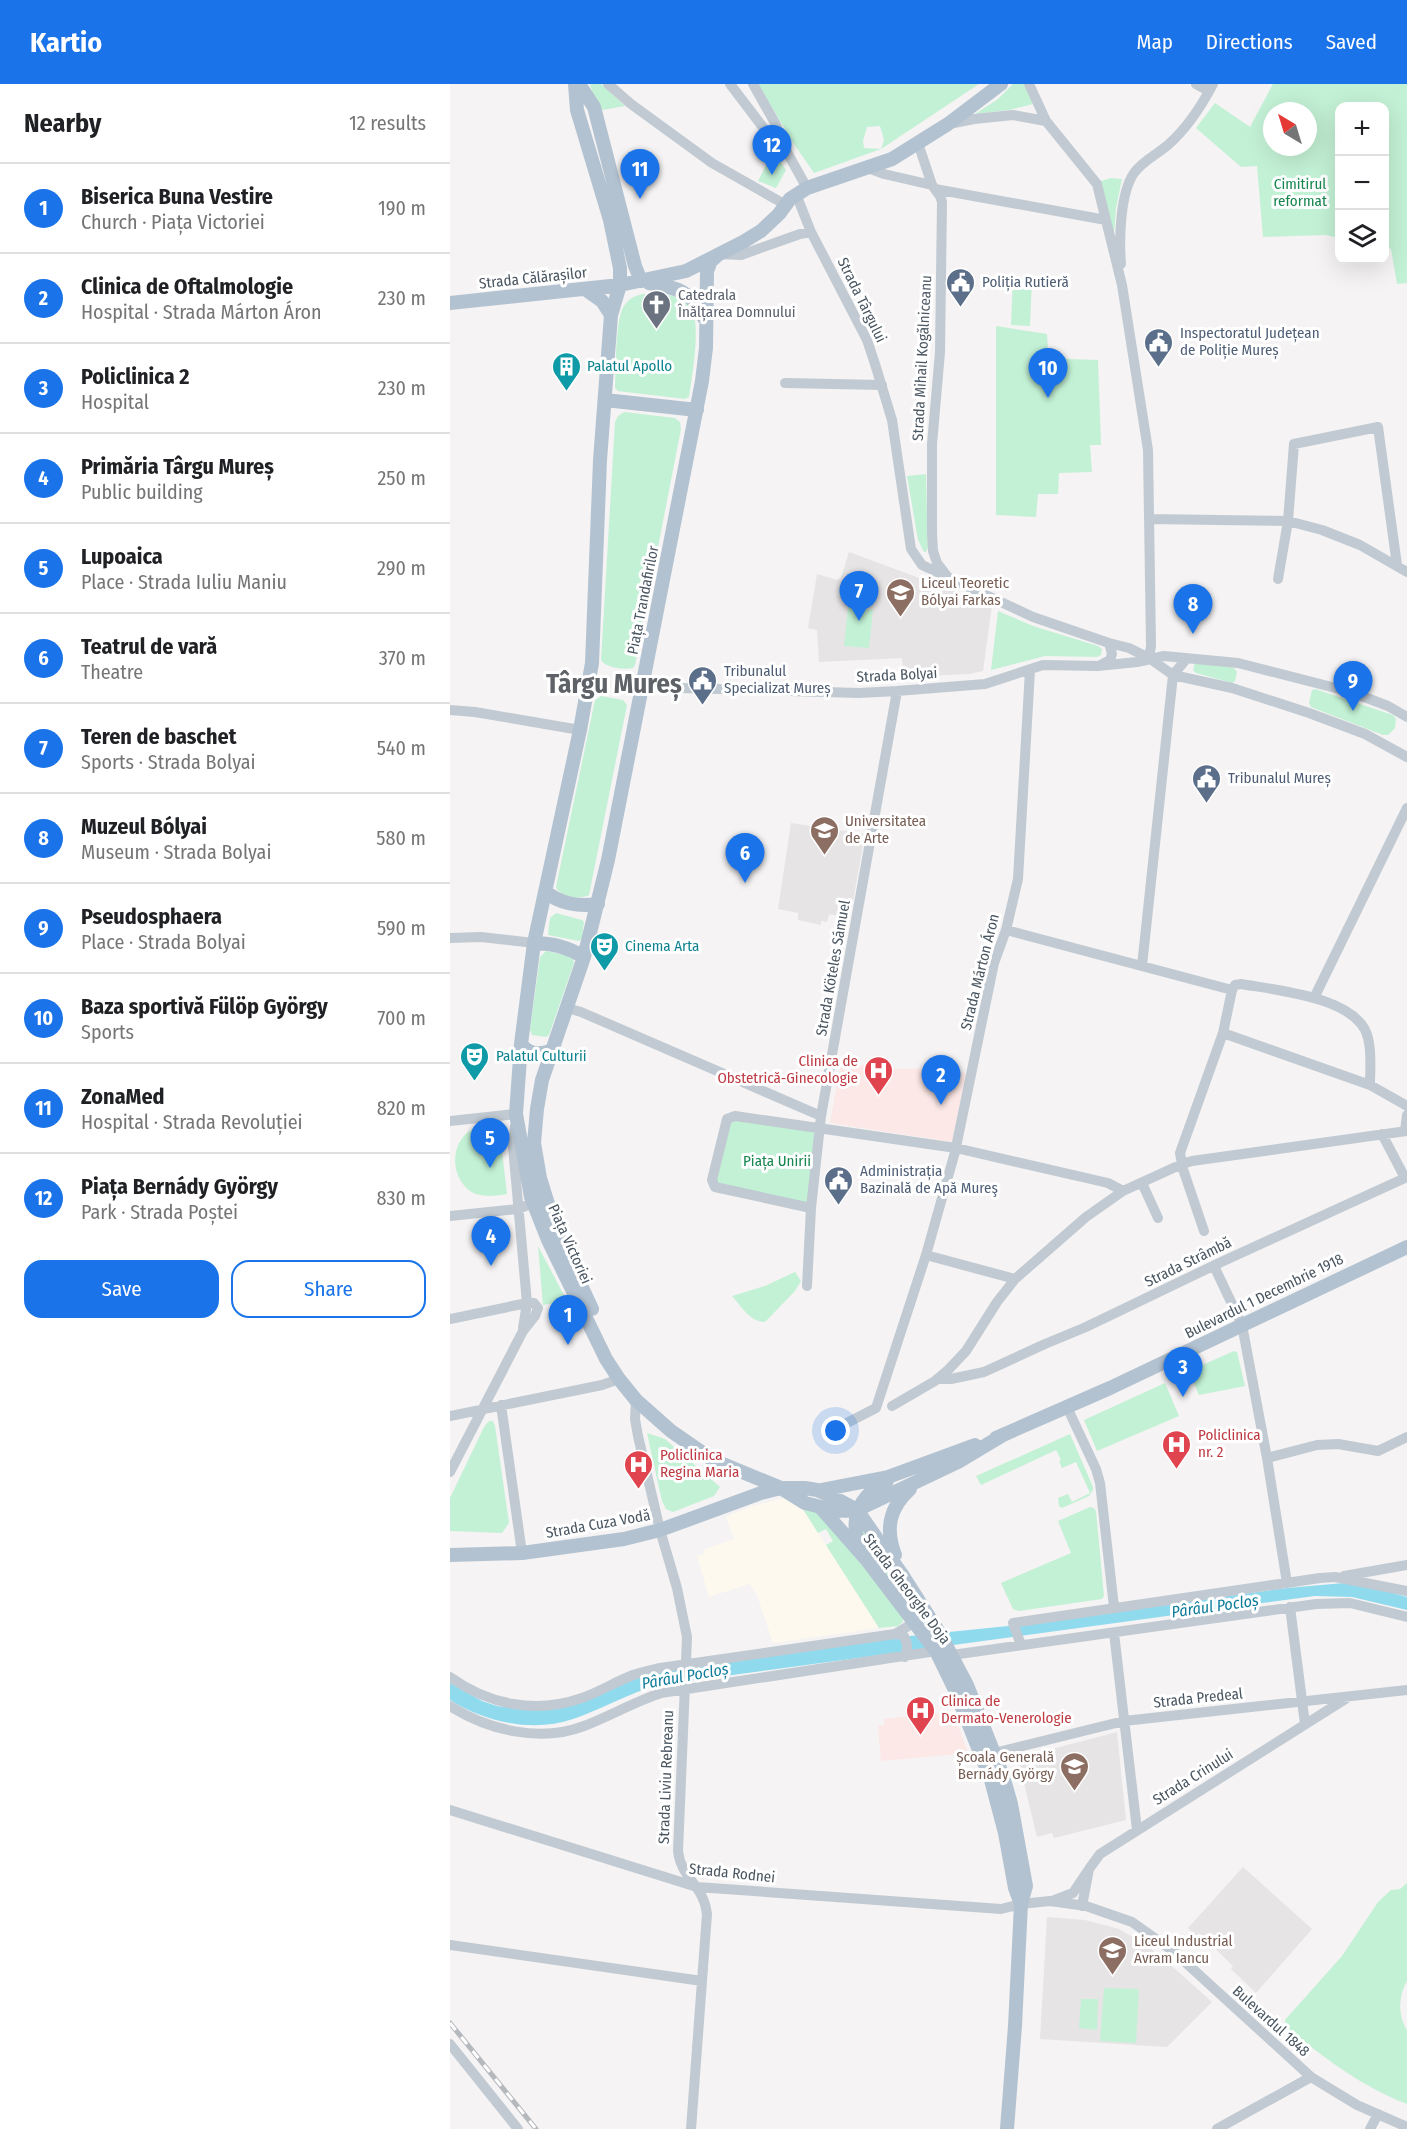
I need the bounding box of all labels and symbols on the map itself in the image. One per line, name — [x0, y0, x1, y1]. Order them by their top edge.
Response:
north arrow — [1263, 102, 1317, 156]
pin: 12 — [752, 126, 792, 175]
pin: 11 — [620, 150, 660, 199]
park label: Cimitirul reformat — [1273, 175, 1327, 210]
street label: Strada Târgului — [834, 255, 890, 345]
street label: Strada Călărașilor — [478, 263, 589, 294]
public building icon: Poliția Rutieră — [945, 266, 977, 308]
place label: Poliția Rutieră — [982, 273, 1069, 292]
street label: Strada Mihail Kogălniceanu — [909, 275, 935, 441]
place label: Catedrala Înălțarea Domnului — [677, 286, 796, 322]
church icon: Catedrala Înălțarea Domnului — [641, 288, 673, 330]
place label: Inspectoratul Județean de Poliție Mureș — [1180, 324, 1320, 360]
public building icon: Inspectoratul Județean de Poliție Mureș — [1143, 326, 1175, 368]
pin: 10 — [1028, 348, 1068, 398]
building icon: Palatul Apollo — [550, 350, 582, 392]
place label: Palatul Apollo — [587, 357, 672, 375]
street label: Piața Trandafirilor — [624, 543, 663, 656]
pin: 7 — [840, 572, 878, 621]
place label: Liceul Teoretic Bólyai Farkas — [921, 574, 1010, 609]
school or university icon: Liceul Teoretic Bólyai Farkas — [884, 576, 916, 618]
pin: 8 — [1174, 584, 1212, 634]
place label: Tribunalul Specializat Mureș — [724, 662, 831, 698]
pin: 9 — [1334, 662, 1372, 711]
public building icon: Tribunalul Specializat Mureș — [687, 664, 719, 706]
street label: Strada Bolyai — [856, 664, 938, 686]
district label: Târgu Mureș — [546, 668, 682, 701]
public building icon: Tribunalul Mureș — [1191, 762, 1223, 804]
place label: Tribunalul Mureș — [1228, 769, 1331, 788]
place label: Universitatea de Arte — [845, 812, 926, 847]
school or university icon: Universitatea de Arte — [808, 814, 840, 856]
pin: 6 — [726, 834, 764, 883]
street label: Strada Köteles Sámuel — [812, 899, 854, 1037]
street label: Strada Márton Áron — [957, 912, 1003, 1032]
theatre icon: Cinema Arta — [588, 930, 620, 972]
place label: Cinema Arta — [625, 937, 699, 955]
theatre icon: Palatul Culturii — [459, 1040, 491, 1082]
place label: Palatul Culturii — [496, 1047, 586, 1065]
place label: Clinica de Obstetrică-Ginecologie — [717, 1052, 858, 1087]
hospital icon: Clinica de Obstetrică-Ginecologie — [863, 1054, 895, 1096]
pin: 2 — [922, 1056, 960, 1105]
pin: 5 — [470, 1118, 510, 1168]
park label: Piața Unirii — [743, 1152, 811, 1171]
place label: Administrația Bazinală de Apă Mureş — [860, 1162, 998, 1197]
public building icon: Administrația Bazinală de Apă Mureş — [823, 1164, 855, 1206]
street label: Piața Victoriei — [544, 1201, 596, 1287]
pin: 4 — [472, 1216, 510, 1266]
street label: Strada Strâmbă — [1142, 1233, 1234, 1291]
street label: Bulevardul 1 Decembrie 1918 — [1182, 1250, 1346, 1342]
pin: 1 — [548, 1296, 588, 1345]
pin: 3 — [1164, 1348, 1202, 1397]
your location — [821, 1416, 850, 1445]
place label: Policlinica nr. 2 — [1198, 1426, 1261, 1461]
hospital icon: Policlinica nr. 2 — [1161, 1428, 1193, 1470]
place label: Policlinica Regina Maria — [660, 1446, 739, 1481]
hospital icon: Policlinica Regina Maria — [623, 1448, 655, 1490]
street label: Strada Cuza Vodă — [544, 1506, 652, 1542]
street label: Strada Gheorghe Doja — [860, 1530, 954, 1648]
water label: Pârâul Pocloș — [1170, 1590, 1260, 1623]
water label: Pârâul Pocloș — [640, 1659, 730, 1694]
street label: Strada Predeal — [1152, 1684, 1244, 1712]
place label: Clinica de Dermato-Venerologie — [941, 1692, 1072, 1727]
hospital icon: Clinica de Dermato-Venerologie — [904, 1694, 936, 1736]
street label: Strada Liviu Rebreanu — [655, 1710, 677, 1844]
street label: Strada Crinului — [1150, 1745, 1236, 1809]
place label: Școala Generală Bernády György — [956, 1748, 1054, 1783]
school or university icon: Școala Generală Bernády György — [1059, 1750, 1091, 1792]
street label: Strada Rodnei — [688, 1860, 776, 1886]
place label: Liceul Industrial Avram Iancu — [1134, 1932, 1233, 1967]
school or university icon: Liceul Industrial Avram Iancu — [1097, 1934, 1129, 1976]
street label: Bulevardul 1848 — [1229, 1982, 1313, 2060]

